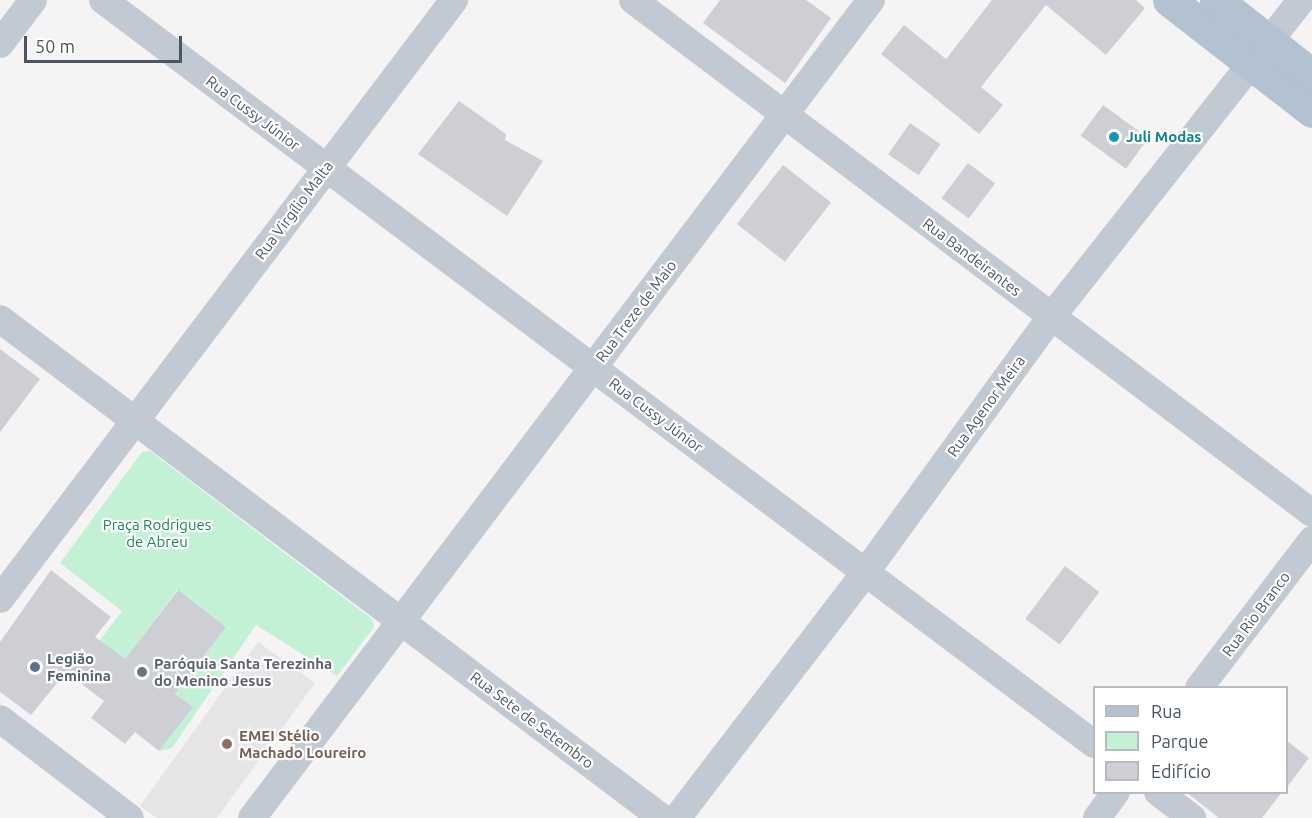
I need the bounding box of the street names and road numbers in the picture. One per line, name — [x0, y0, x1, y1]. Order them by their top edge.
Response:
street label: Rua Cussy Júnior — [202, 72, 304, 154]
street label: Rua Virgílio Malta — [251, 157, 337, 263]
street label: Rua Bandeirantes — [919, 214, 1025, 300]
street label: Rua Treze de Maio — [592, 256, 680, 366]
street label: Rua Agenor Meira — [943, 352, 1029, 460]
street label: Rua Cussy Júnior — [605, 374, 707, 456]
street label: Rua Rio Branco — [1218, 568, 1294, 660]
street label: Rua Sete de Setembro — [467, 668, 597, 772]

